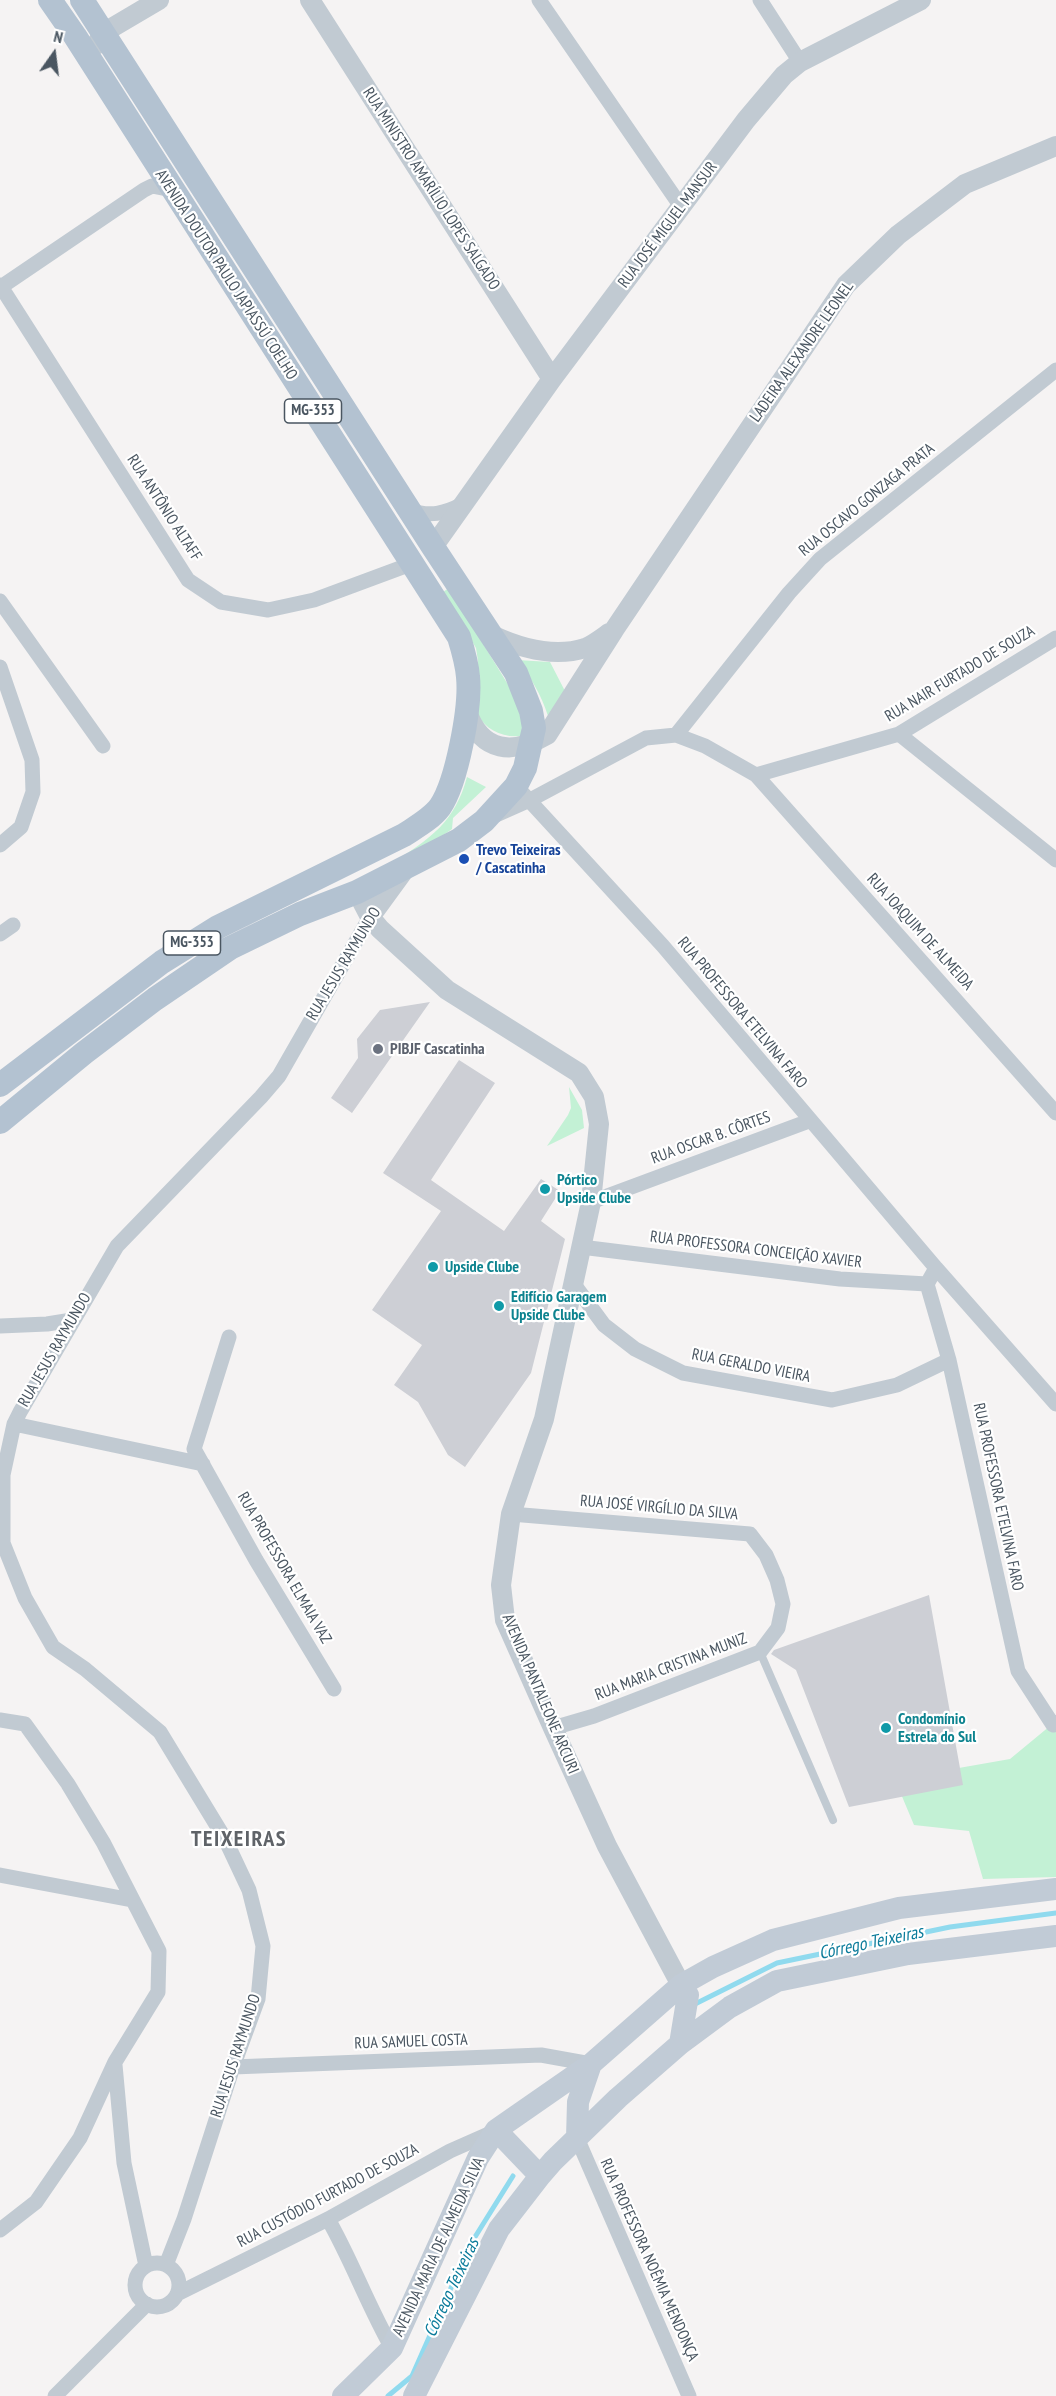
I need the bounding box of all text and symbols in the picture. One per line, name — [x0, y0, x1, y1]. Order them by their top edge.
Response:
north arrow — [24, 24, 84, 84]
text: N — [52, 26, 65, 47]
street label: RUA MINISTRO AMARÍLIO LOPES SALGADO — [358, 84, 504, 294]
street label: RUA JOSÉ MIGUEL MANSUR — [614, 158, 722, 292]
street label: AVENIDA DOUTOR PAULO JAPIASSÚ COELHO — [151, 166, 301, 384]
street label: LADEIRA ALEXANDRE LEONEL — [746, 278, 858, 426]
road number: MG-353 — [284, 399, 342, 423]
street label: RUA OSCAVO GONZAGA PRATA — [795, 439, 939, 561]
street label: RUA ANTÔNIO ALTAFF — [123, 451, 205, 565]
street label: RUA NAIR FURTADO DE SOUZA — [882, 622, 1038, 726]
place label: Trevo Teixeiras / Cascatinha — [476, 840, 561, 878]
marker: Trevo Teixeiras / Cascatinha — [457, 852, 471, 866]
street label: RUA JOAQUIM DE ALMEIDA — [863, 870, 977, 994]
street label: RUA JESUS RAYMUNDO — [303, 904, 385, 1024]
road number: MG-353 — [164, 931, 220, 955]
street label: RUA PROFESSORA ETELVINA FARO — [673, 933, 811, 1093]
place label: PIBJF Cascatinha — [390, 1039, 485, 1059]
marker: PIBJF Cascatinha — [371, 1042, 385, 1056]
street label: RUA OSCAR B. CÔRTES — [649, 1108, 773, 1168]
place label: Pórtico Upside Clube — [557, 1170, 631, 1208]
marker: Pórtico Upside Clube — [538, 1182, 552, 1196]
street label: RUA PROFESSORA CONCEIÇÃO XAVIER — [649, 1227, 863, 1273]
place label: Upside Clube — [445, 1257, 519, 1277]
marker: Upside Clube — [426, 1260, 440, 1274]
place label: Edifício Garagem Upside Clube — [511, 1287, 607, 1325]
street label: RUA JESUS RAYMUNDO — [15, 1289, 95, 1411]
marker: Edifício Garagem Upside Clube — [492, 1299, 506, 1313]
street label: RUA GERALDO VIEIRA — [690, 1345, 812, 1387]
street label: RUA PROFESSORA ETELVINA FARO — [969, 1401, 1027, 1593]
street label: RUA PROFESSORA ELMAIA VAZ — [233, 1489, 335, 1647]
street label: RUA JOSÉ VIRGÍLIO DA SILVA — [579, 1492, 739, 1524]
street label: AVENIDA PANTALEONE ARCURI — [498, 1611, 582, 1777]
street label: RUA MARIA CRISTINA MUNIZ — [592, 1629, 750, 1705]
place label: Condomínio Estrela do Sul — [898, 1709, 976, 1747]
marker: Condomínio Estrela do Sul — [879, 1721, 893, 1735]
district label: TEIXEIRAS — [191, 1827, 287, 1853]
water label: Córrego Teixeiras — [817, 1921, 925, 1965]
street label: RUA JESUS RAYMUNDO — [207, 1992, 265, 2120]
street label: RUA SAMUEL COSTA — [354, 2030, 468, 2054]
street label: RUA CUSTÓDIO FURTADO DE SOUZA — [234, 2140, 422, 2252]
street label: AVENIDA MARIA DE ALMEIDA SILVA — [389, 2154, 489, 2340]
street label: RUA PROFESSORA NOÊMIA MENDONÇA — [596, 2156, 702, 2364]
water label: Córrego Teixeiras — [420, 2235, 484, 2341]

